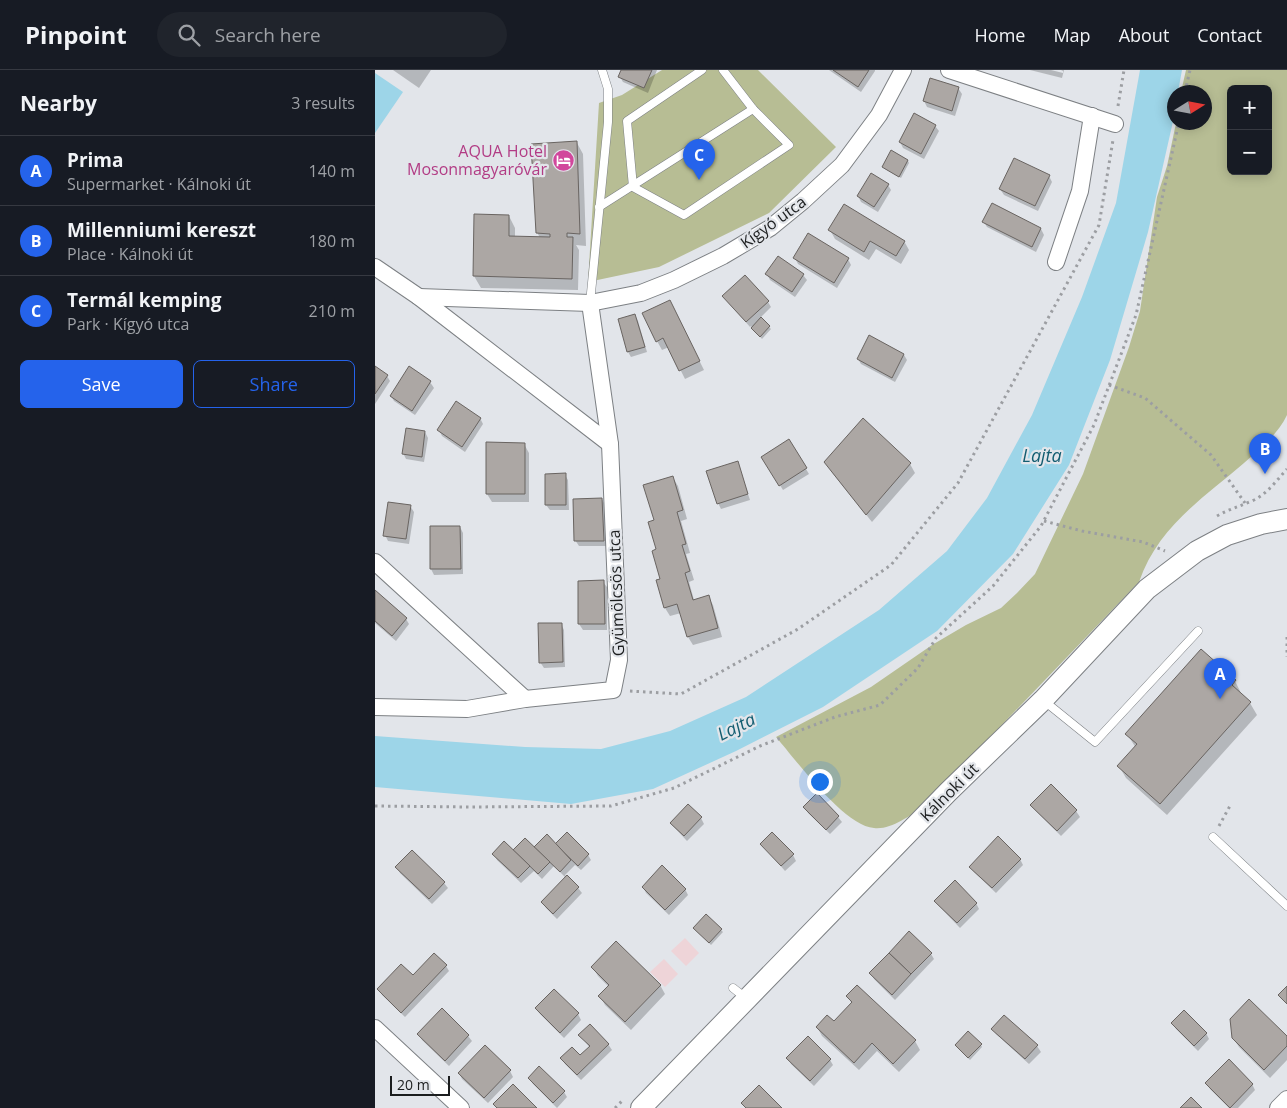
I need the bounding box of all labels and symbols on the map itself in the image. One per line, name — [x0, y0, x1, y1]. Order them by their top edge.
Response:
north arrow — [1167, 85, 1212, 130]
pin: C — [683, 139, 715, 180]
place label: AQUA Hotel Mosonmagyaróvár — [407, 140, 547, 180]
hotel icon: AQUA Hotel Mosonmagyaróvár — [551, 148, 575, 172]
street label: Kígyó utca — [736, 191, 810, 253]
pin: B — [1249, 433, 1281, 474]
water label: Lajta — [1022, 443, 1062, 467]
street label: Gyümölcsös utca — [603, 529, 629, 657]
pin: A — [1204, 658, 1236, 699]
water label: Lajta — [713, 707, 759, 745]
street label: Kálnoki út — [915, 758, 983, 826]
your location — [807, 769, 833, 795]
scale bar — [390, 1073, 450, 1096]

